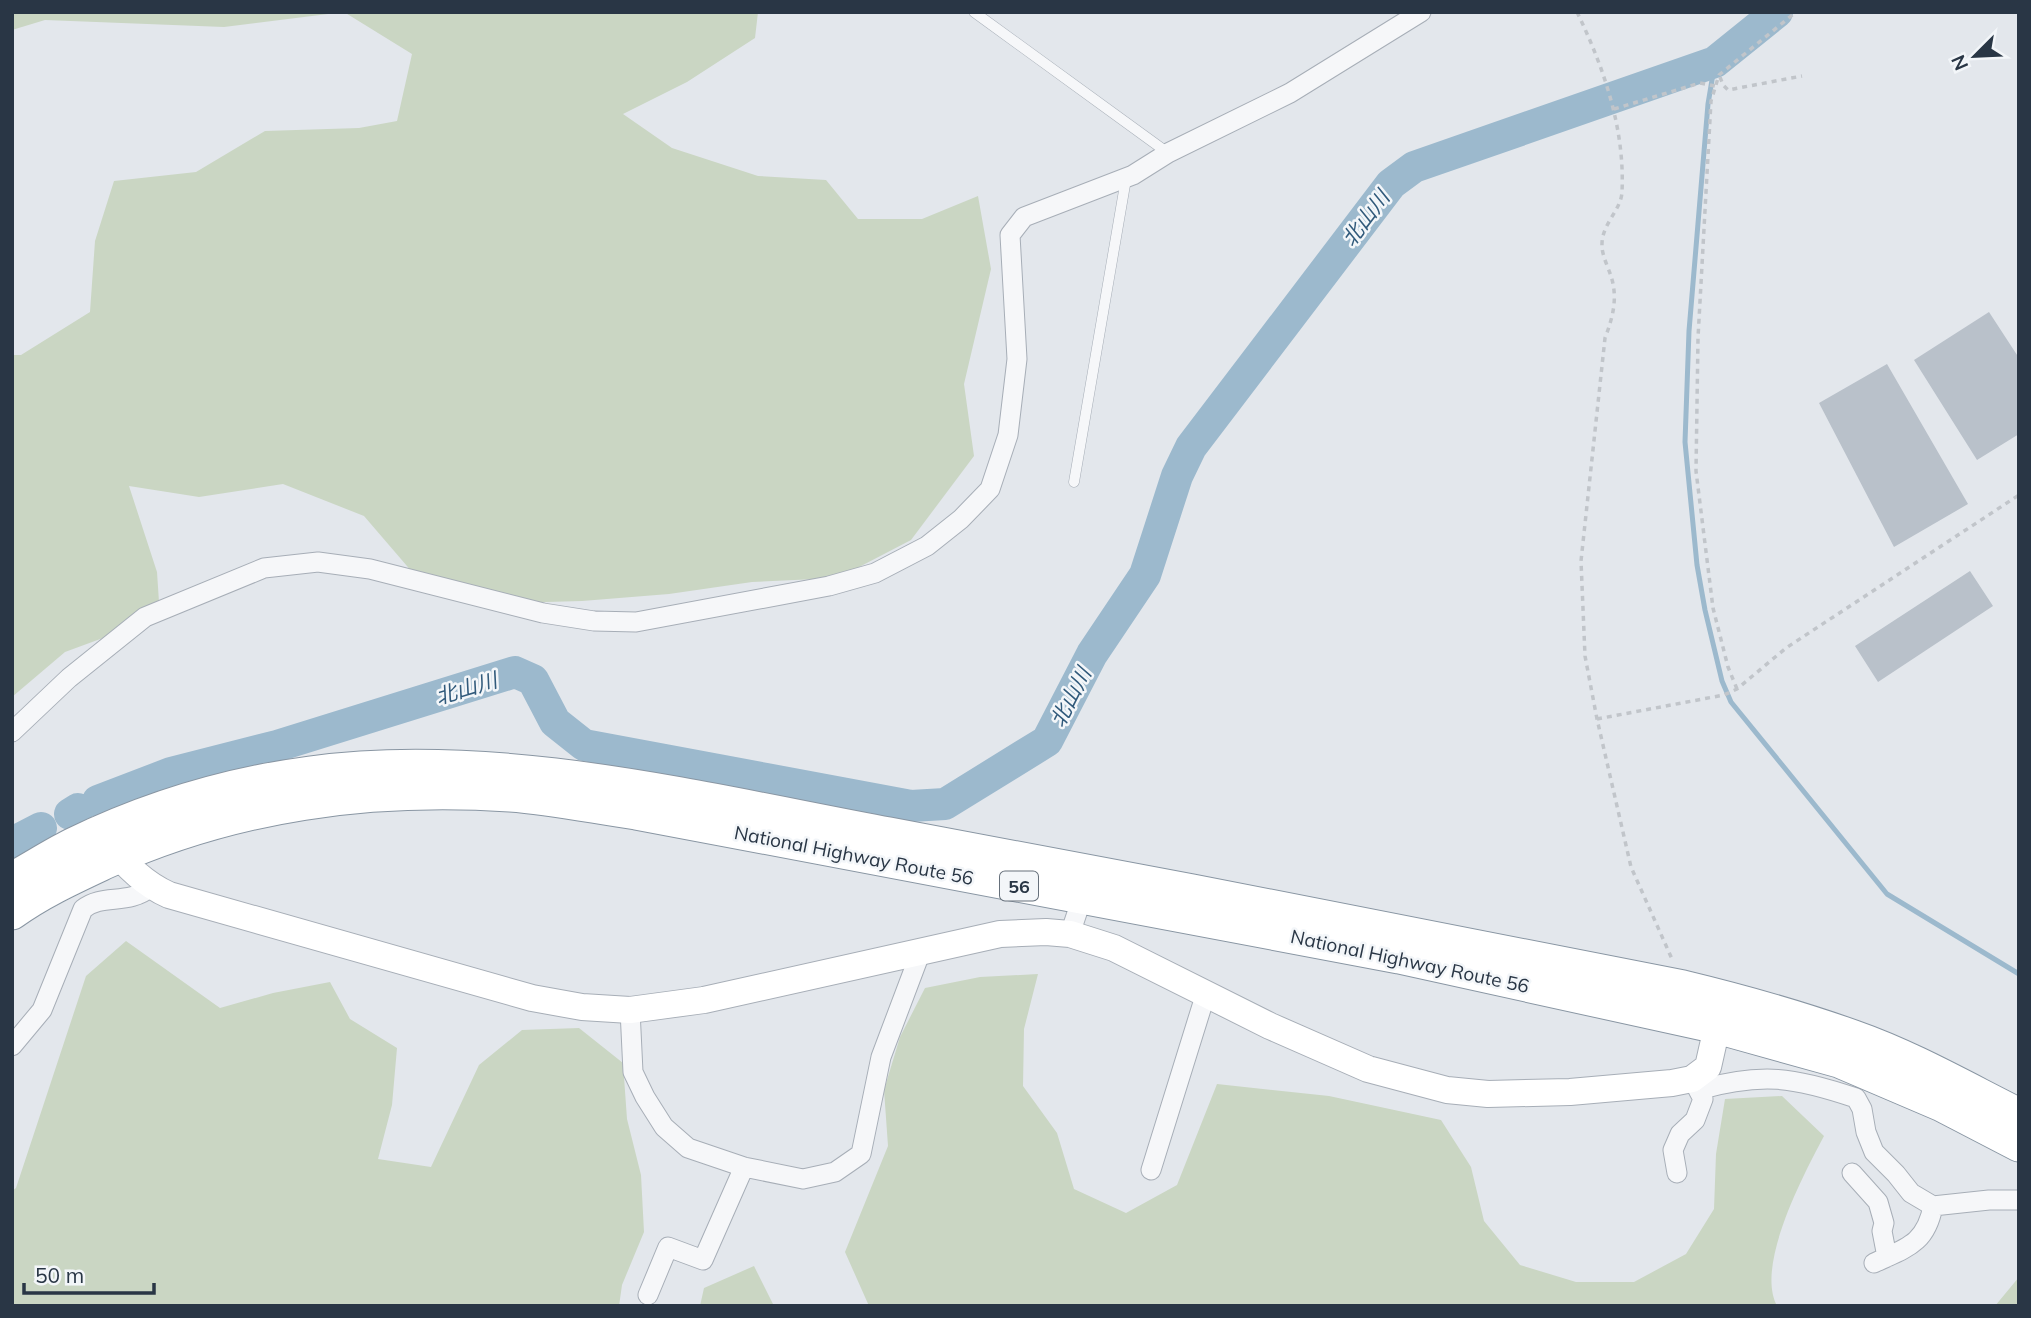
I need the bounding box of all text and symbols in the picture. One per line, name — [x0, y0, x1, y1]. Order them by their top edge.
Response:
north arrow — [1940, 21, 2010, 91]
text: N — [1946, 51, 1973, 74]
water label: 北山川 — [1336, 183, 1396, 251]
water label: 北山川 — [1044, 661, 1097, 731]
water label: 北山川 — [432, 666, 502, 710]
street label: National Highway Route 56 — [732, 820, 976, 890]
road number: 56 — [1000, 872, 1038, 900]
street label: National Highway Route 56 — [1289, 924, 1531, 998]
scale bar — [24, 1252, 154, 1296]
text: 50 m — [35, 1262, 84, 1288]

